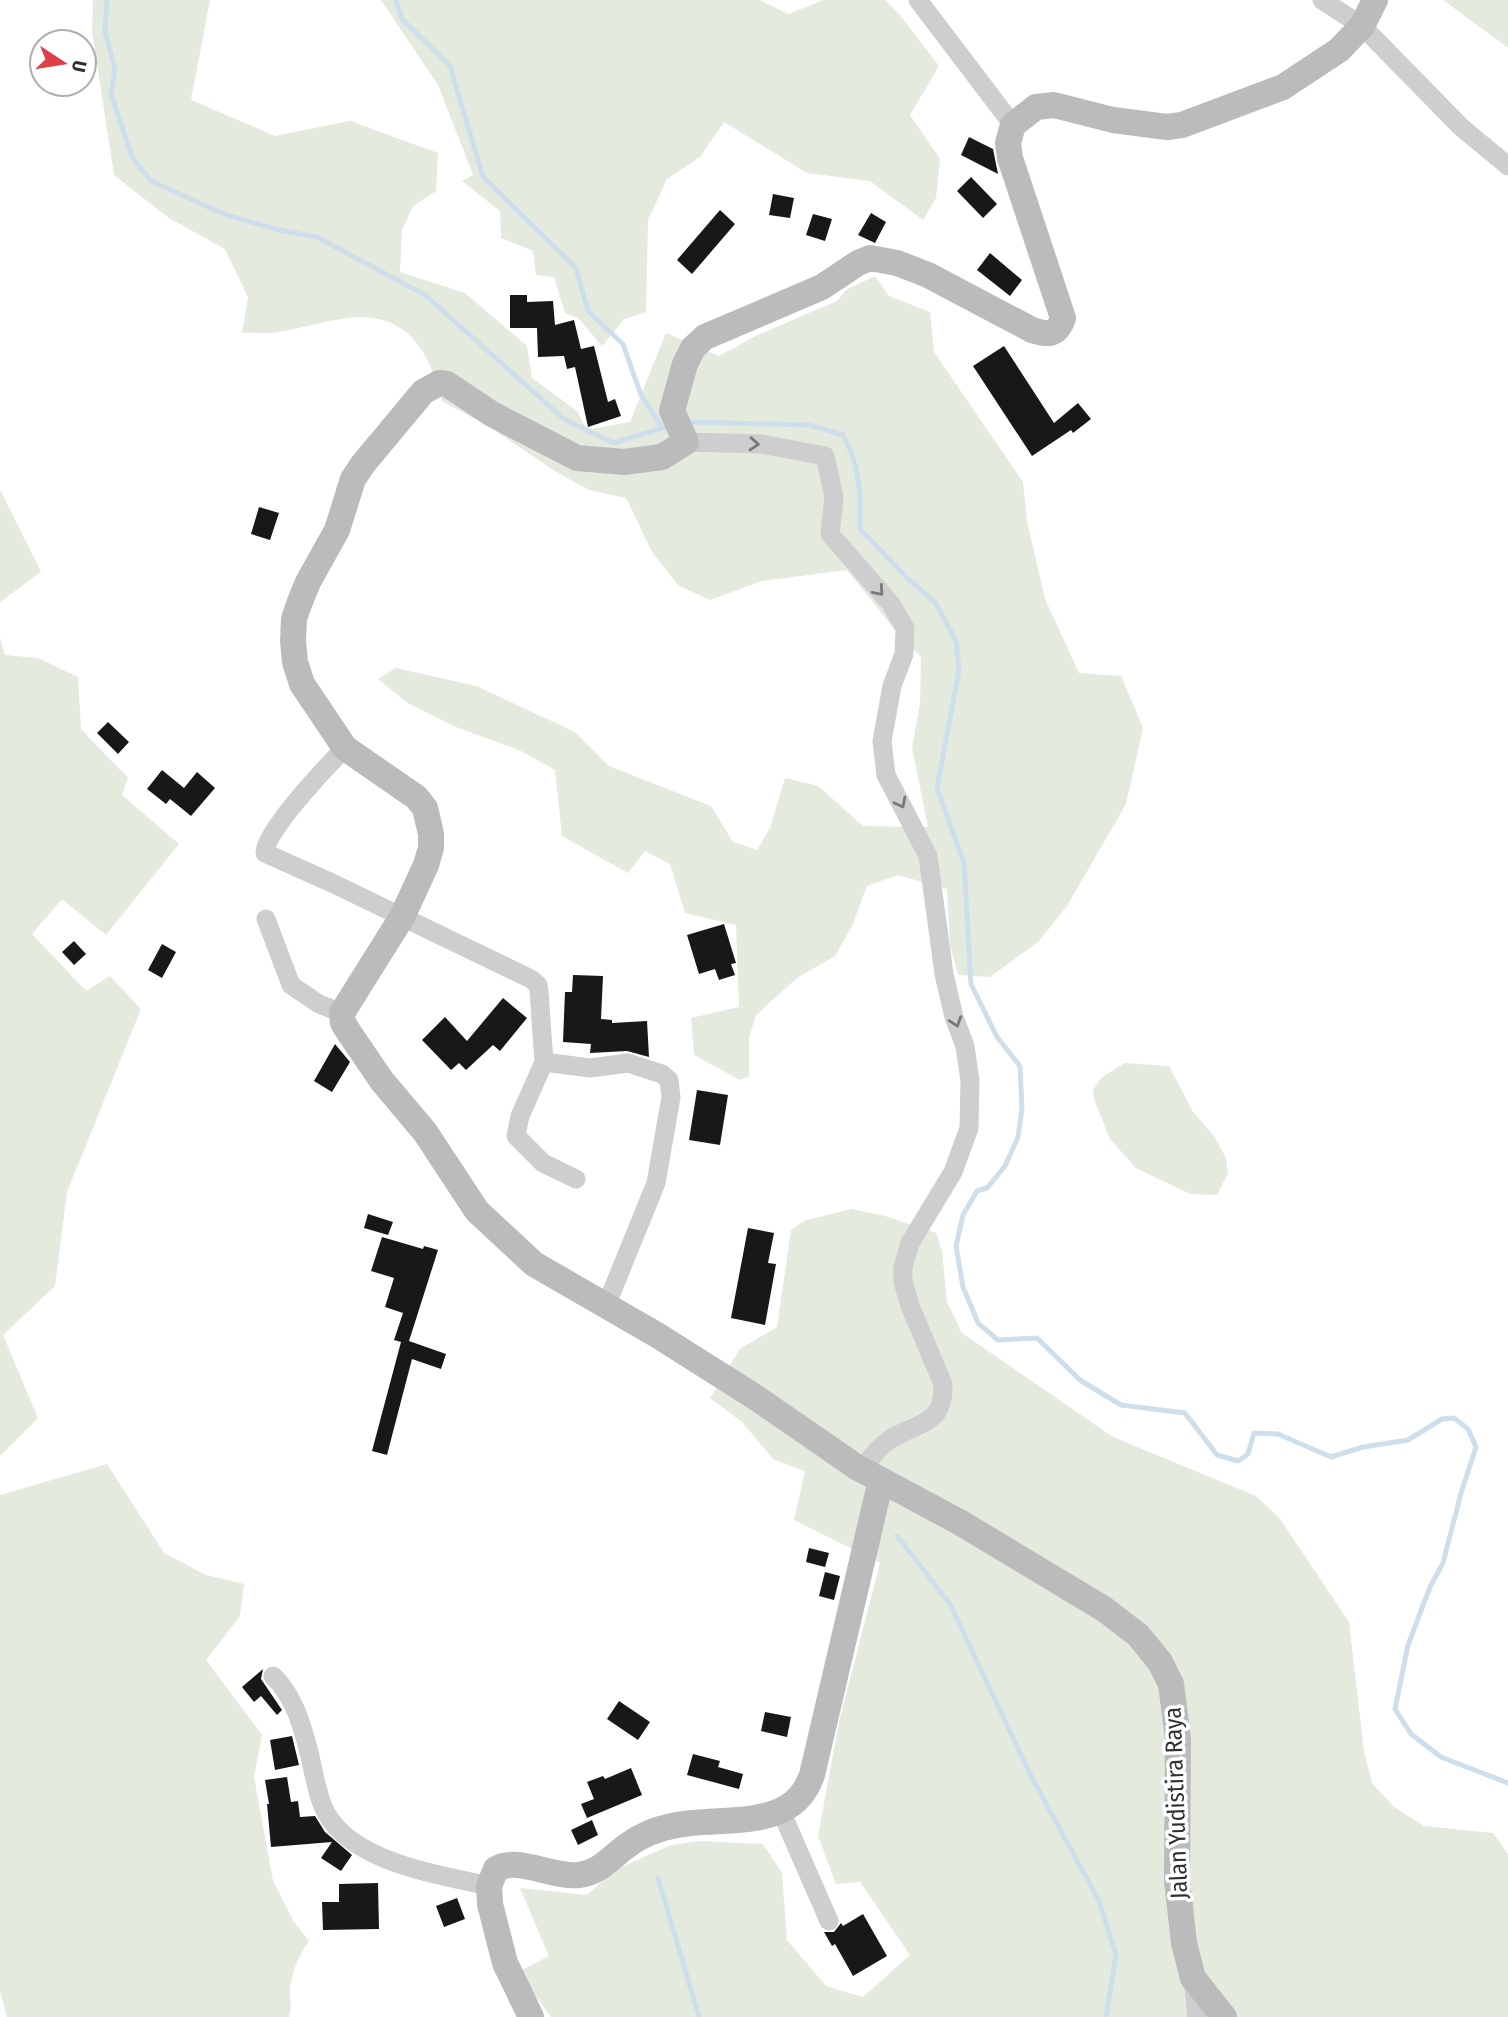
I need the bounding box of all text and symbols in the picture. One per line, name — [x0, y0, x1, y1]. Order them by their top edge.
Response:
north arrow — [28, 28, 98, 98]
text: U — [67, 59, 92, 74]
one-way arrow — [749, 436, 760, 451]
one-way arrow — [871, 583, 883, 596]
one-way arrow — [893, 796, 906, 809]
one-way arrow — [948, 1015, 962, 1027]
street label: Jalan Yudistira Raya — [1159, 1707, 1193, 1899]

